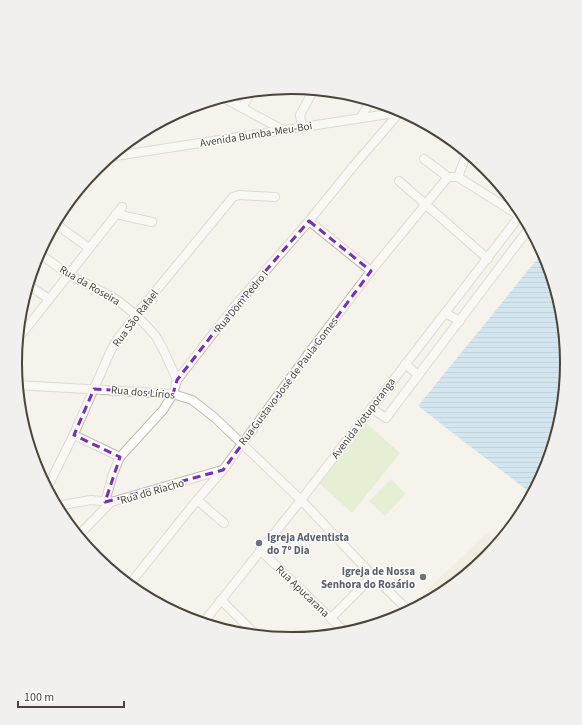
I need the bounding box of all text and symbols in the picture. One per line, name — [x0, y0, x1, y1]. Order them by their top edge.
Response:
street label: Avenida Bumba-Meu-Boi — [199, 118, 313, 151]
street label: Rua da Roseira — [57, 262, 123, 309]
street label: Rua Dom Pedro I — [211, 267, 272, 335]
street label: Rua São Rafael — [109, 286, 162, 350]
street label: Rua Gustavo José de Paula Gomes — [235, 314, 342, 448]
street label: Avenida Votuporanga — [328, 375, 399, 462]
street label: Rua dos Lírios — [110, 382, 176, 403]
street label: Rua do Riacho — [118, 475, 186, 508]
place label: Igreja Adventista do 7º Dia — [267, 530, 349, 558]
marker: Igreja Adventista do 7º Dia — [254, 538, 264, 548]
street label: Rua Apucarana — [273, 562, 333, 621]
place label: Igreja de Nossa Senhora do Rosário — [321, 564, 415, 592]
marker: Igreja de Nossa Senhora do Rosário — [418, 572, 428, 582]
scale bar — [18, 683, 124, 709]
text: 100 m — [24, 689, 54, 706]

